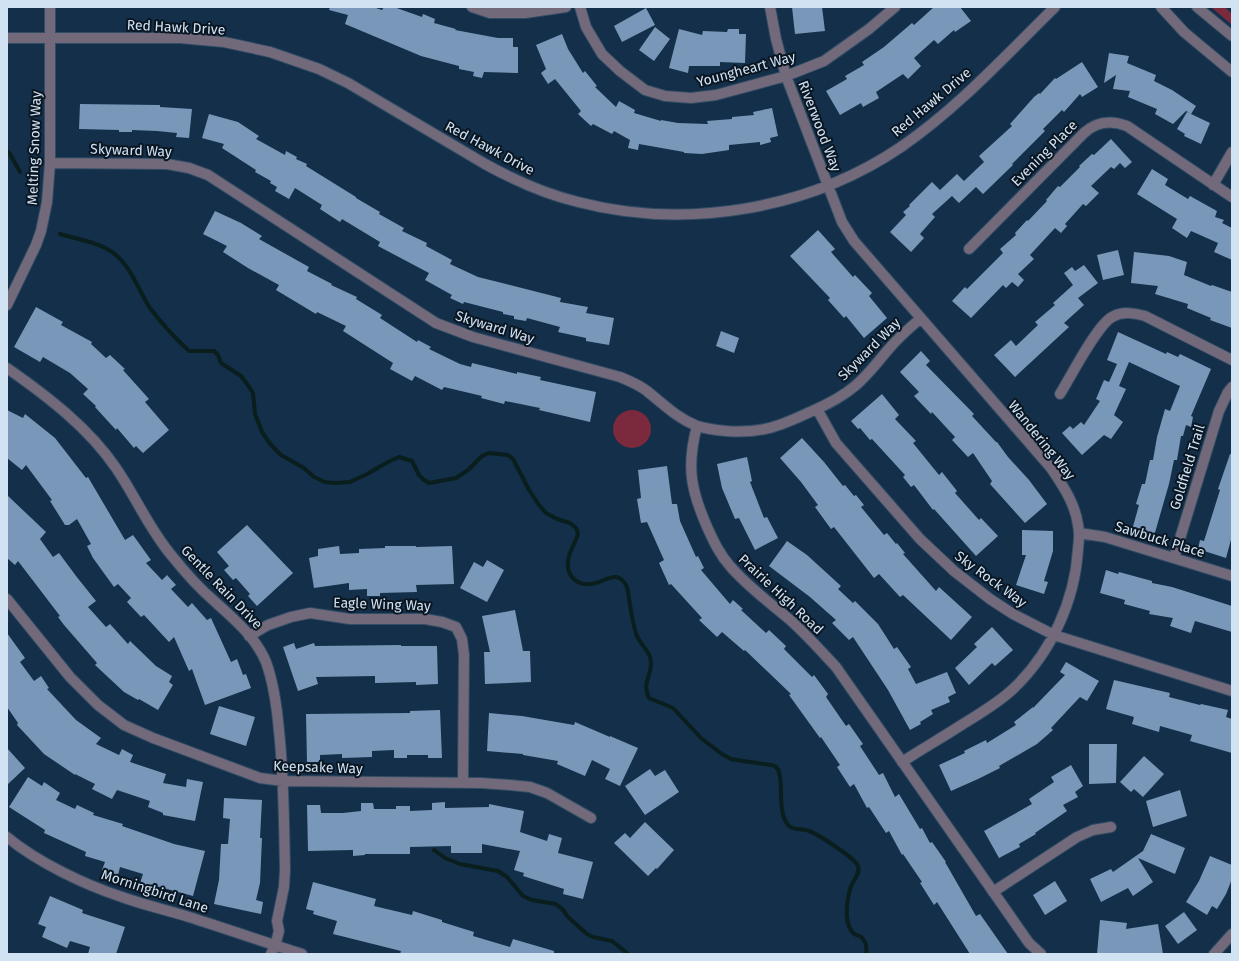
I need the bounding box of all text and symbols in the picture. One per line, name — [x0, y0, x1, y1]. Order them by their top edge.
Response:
street label: Red Hawk Drive — [126, 16, 226, 39]
street label: Youngheart Way — [695, 48, 797, 91]
street label: Red Hawk Drive — [888, 64, 975, 141]
street label: Riverwood Way — [794, 78, 845, 174]
street label: Melting Snow Way — [24, 91, 45, 205]
street label: Evening Place — [1008, 117, 1081, 190]
street label: Red Hawk Drive — [442, 118, 537, 179]
street label: Skyward Way — [90, 141, 172, 160]
street label: Skyward Way — [453, 307, 536, 348]
street label: Skyward Way — [834, 314, 904, 384]
street label: Wandering Way — [1004, 397, 1079, 483]
street label: Goldfield Trail — [1166, 422, 1209, 512]
street label: Sawbuck Place — [1113, 518, 1207, 561]
street label: Gentle Rain Drive — [177, 542, 266, 633]
street label: Sky Rock Way — [951, 548, 1030, 611]
street label: Prairie High Road — [735, 551, 827, 638]
street label: Eagle Wing Way — [333, 594, 431, 615]
street label: Keepsake Way — [273, 757, 363, 778]
street label: Morningbird Lane — [99, 866, 211, 917]

